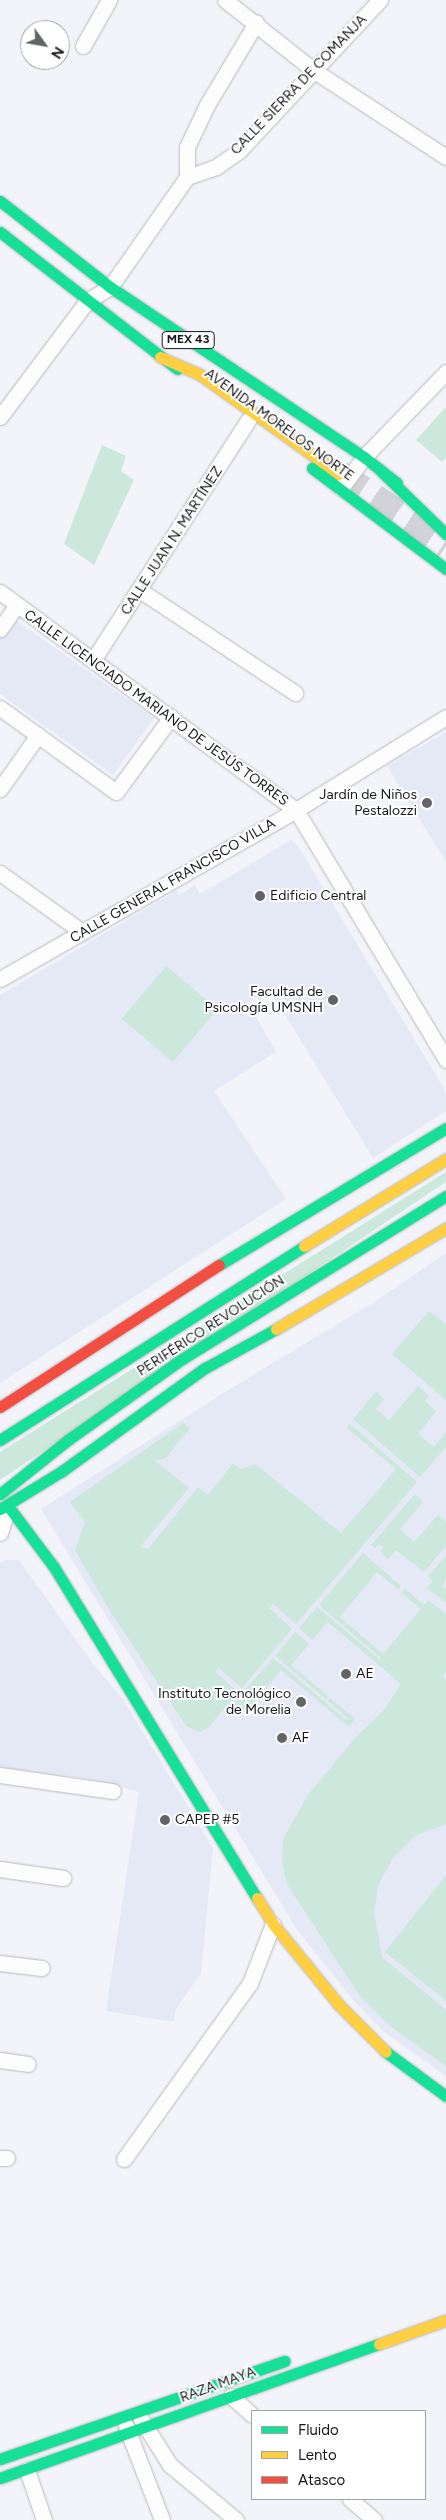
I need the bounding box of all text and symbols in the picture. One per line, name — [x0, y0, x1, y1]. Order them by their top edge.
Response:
street label: CALLE SIERRA DE COMANJA — [228, 11, 370, 159]
north arrow — [20, 20, 70, 70]
text: N — [47, 44, 67, 62]
road number: MEX 43 — [160, 330, 216, 350]
street label: AVENIDA MORELOS NORTE — [201, 365, 357, 485]
street label: CALLE JUAN N. MARTÍNEZ — [118, 464, 226, 618]
street label: CALLE LICENCIADO MARIANO DE JESÚS TORRES — [21, 606, 291, 810]
place label: Jardín de Niños Pestalozzi — [319, 787, 417, 820]
marker: Jardín de Niños Pestalozzi — [421, 797, 433, 809]
street label: CALLE GENERAL FRANCISCO VILLA — [67, 815, 279, 947]
place label: Edificio Central — [270, 888, 366, 904]
marker: Edificio Central — [254, 890, 266, 902]
place label: Facultad de Psicología UMSNH — [205, 984, 323, 1016]
marker: Facultad de Psicología UMSNH — [327, 994, 339, 1006]
street label: PERIFÉRICO REVOLUCIÓN — [134, 1272, 288, 1380]
place label: AE — [356, 1666, 374, 1682]
marker: AE — [340, 1668, 352, 1680]
place label: Instituto Tecnológico de Morelia — [158, 1686, 291, 1718]
marker: Instituto Tecnológico de Morelia — [295, 1696, 307, 1708]
place label: AF — [292, 1730, 309, 1746]
marker: AF — [276, 1732, 288, 1744]
place label: CAPEP #5 — [175, 1812, 239, 1828]
marker: CAPEP #5 — [159, 1814, 171, 1826]
street label: RAZA MAYA — [178, 2364, 258, 2406]
legend — [251, 2410, 426, 2500]
text: Fluido — [298, 2421, 339, 2439]
text: Lento — [298, 2446, 337, 2464]
text: Atasco — [298, 2471, 345, 2489]

